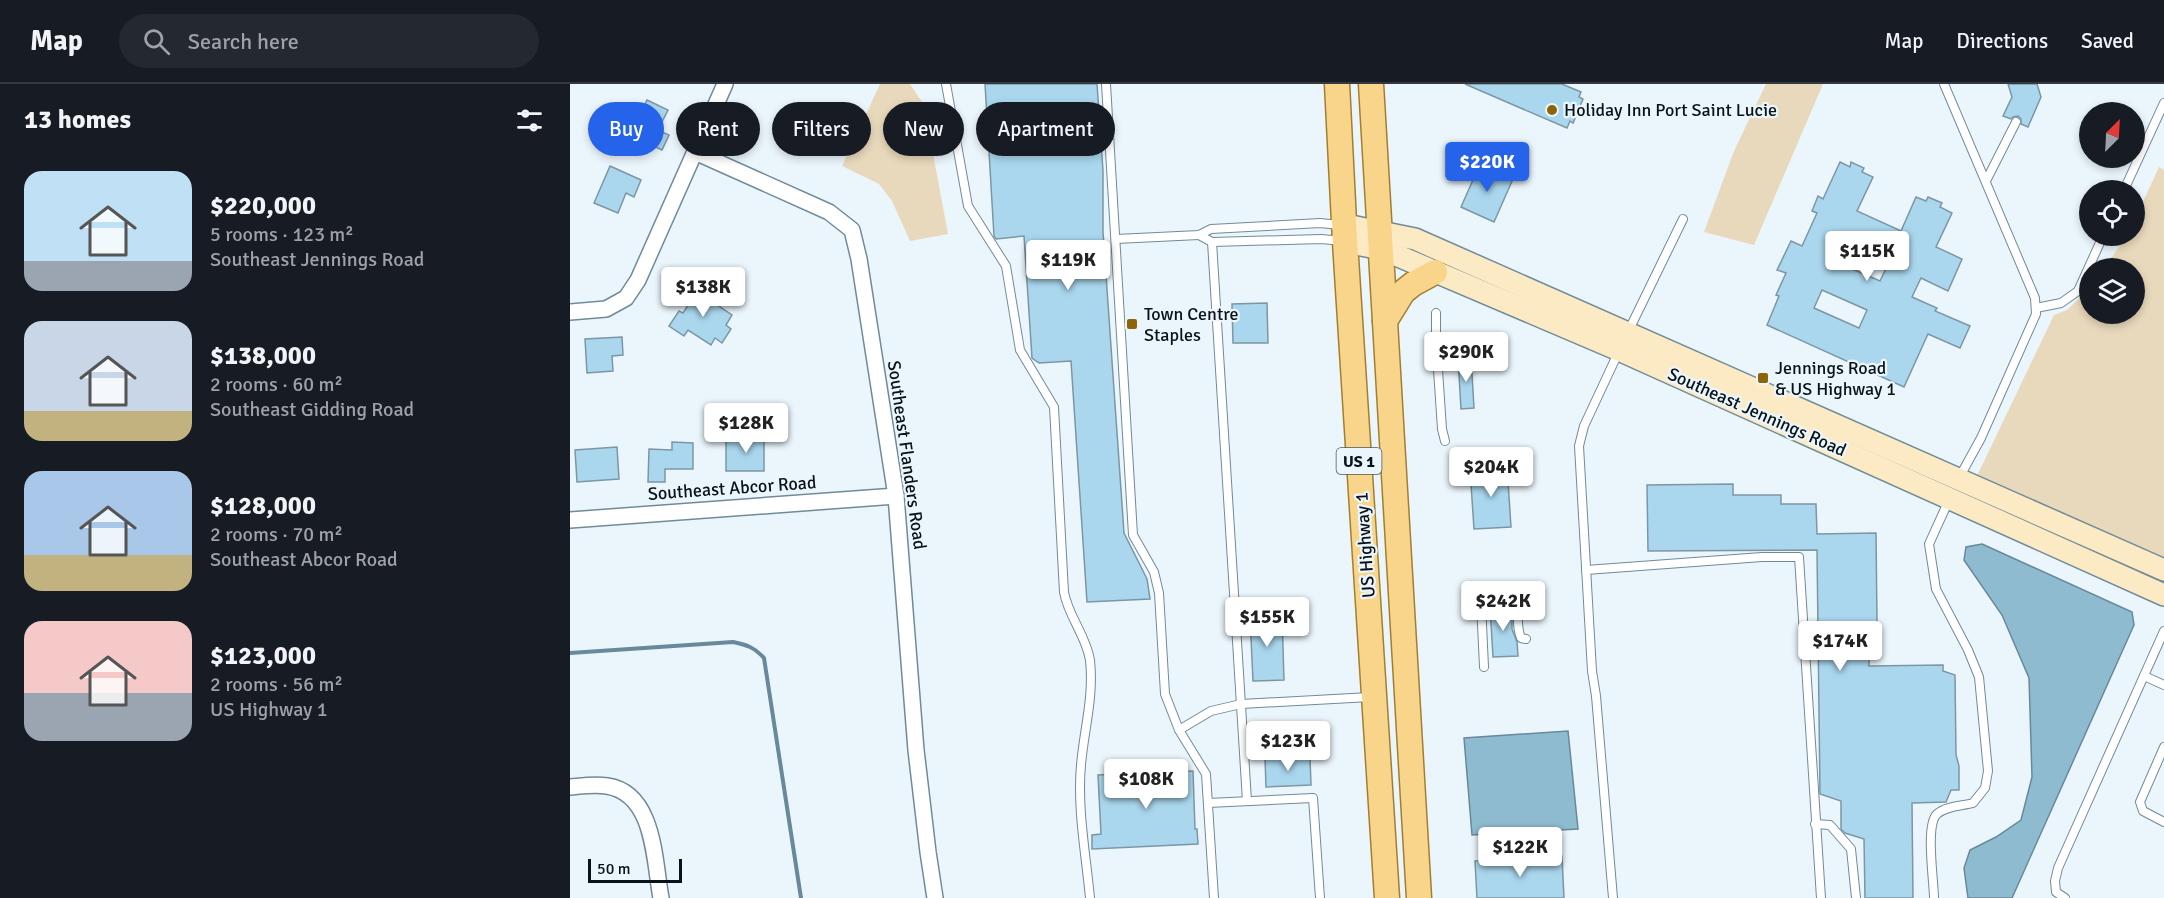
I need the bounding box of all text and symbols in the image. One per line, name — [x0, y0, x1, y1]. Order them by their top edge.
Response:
search box — [119, 14, 539, 68]
text: Map — [30, 24, 83, 58]
icon: search — [140, 25, 173, 58]
text: Search here — [188, 28, 299, 55]
text: Map — [1885, 28, 1923, 54]
text: Directions — [1956, 28, 2048, 54]
text: Saved — [2081, 28, 2134, 54]
place label: Holiday Inn Port Saint Lucie — [1564, 99, 1777, 121]
chip: Buy — [588, 102, 664, 156]
chip: Rent — [676, 102, 760, 156]
chip: Filters — [772, 102, 871, 156]
chip: New — [883, 102, 964, 156]
chip: Apartment — [976, 102, 1115, 156]
north arrow — [2079, 102, 2145, 168]
map controls — [2079, 102, 2145, 324]
marker: Holiday Inn Port Saint Lucie — [1545, 103, 1559, 117]
text: 13 homes — [24, 104, 131, 136]
icon: filters — [513, 104, 546, 137]
pin: $220K — [1445, 142, 1529, 193]
text: $220K — [1459, 149, 1515, 174]
button: locate — [2079, 180, 2145, 246]
text: $220,000 — [210, 190, 316, 222]
icon: home — [72, 195, 144, 267]
text: 5 rooms · 123 m² — [210, 222, 354, 247]
pin: $115K — [1825, 231, 1909, 282]
text: $115K — [1839, 238, 1895, 263]
pin: $119K — [1026, 240, 1110, 291]
text: Southeast Jennings Road — [210, 247, 424, 272]
text: $119K — [1040, 247, 1096, 272]
button: layers — [2079, 258, 2145, 324]
pin: $138K — [661, 267, 745, 318]
text: $138K — [675, 274, 731, 299]
place label: Town Centre Staples — [1144, 303, 1238, 346]
marker: Town Centre Staples — [1125, 317, 1139, 331]
pin: $290K — [1424, 332, 1508, 383]
text: $290K — [1438, 339, 1494, 364]
text: $138,000 — [210, 340, 316, 372]
icon: home — [72, 345, 144, 417]
place label: Jennings Road & US Highway 1 — [1775, 357, 1896, 400]
street label: Southeast Flanders Road — [883, 359, 931, 551]
street label: Southeast Jennings Road — [1664, 363, 1850, 461]
marker: Jennings Road & US Highway 1 — [1756, 371, 1770, 385]
text: 2 rooms · 60 m² — [210, 372, 343, 397]
text: Southeast Gidding Road — [210, 397, 414, 422]
pin: $128K — [704, 403, 788, 454]
text: $128K — [718, 410, 774, 435]
pin: $204K — [1449, 447, 1533, 498]
road number: US 1 — [1336, 448, 1382, 474]
text: $204K — [1463, 454, 1519, 479]
street label: Southeast Abcor Road — [647, 471, 817, 505]
text: $128,000 — [210, 490, 316, 522]
street label: US Highway 1 — [1350, 491, 1380, 599]
icon: home — [72, 495, 144, 567]
text: 2 rooms · 70 m² — [210, 522, 343, 547]
text: Southeast Abcor Road — [210, 547, 398, 572]
pin: $242K — [1461, 581, 1545, 632]
text: $242K — [1475, 588, 1531, 613]
pin: $155K — [1225, 597, 1309, 648]
text: $155K — [1239, 604, 1295, 629]
pin: $174K — [1798, 621, 1882, 672]
text: $174K — [1812, 628, 1868, 653]
text: $123,000 — [210, 640, 316, 672]
icon: home — [72, 645, 144, 717]
text: 2 rooms · 56 m² — [210, 672, 343, 697]
text: US Highway 1 — [210, 697, 328, 722]
pin: $123K — [1246, 721, 1330, 772]
text: $123K — [1260, 728, 1316, 753]
pin: $108K — [1104, 759, 1188, 810]
text: $108K — [1118, 766, 1174, 791]
pin: $122K — [1478, 827, 1562, 878]
text: $122K — [1492, 834, 1548, 859]
scale bar — [588, 856, 682, 884]
text: 50 m — [597, 859, 631, 879]

